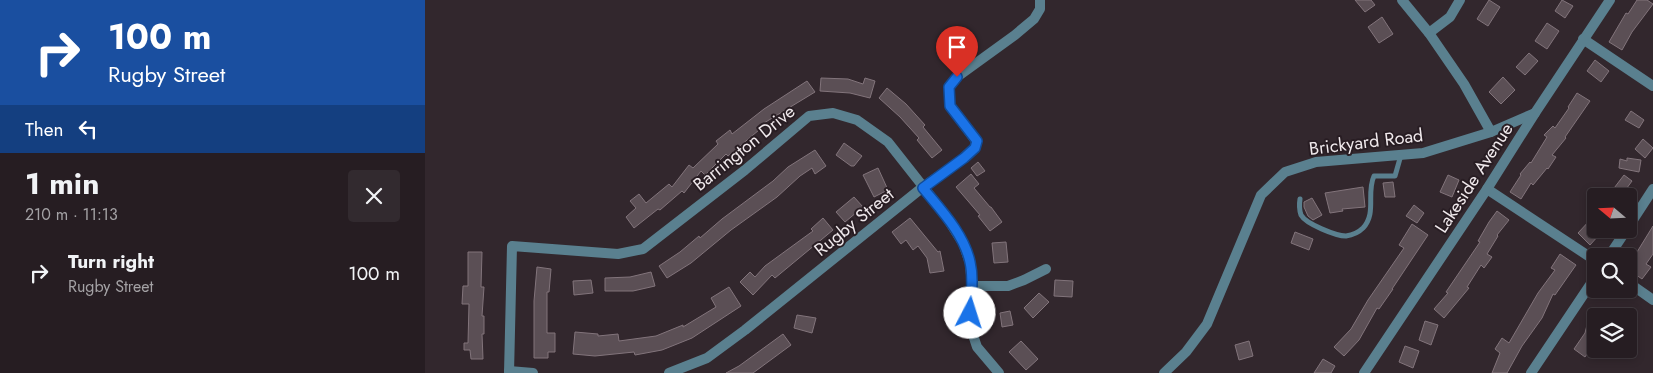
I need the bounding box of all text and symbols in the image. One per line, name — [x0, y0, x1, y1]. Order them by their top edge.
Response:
text: 100 m — [108, 12, 211, 62]
icon: right — [25, 20, 90, 85]
pin — [936, 26, 978, 77]
icon: arrive — [943, 33, 971, 61]
text: Rugby Street — [108, 58, 225, 90]
street label: Barrington Drive — [687, 99, 801, 197]
icon: left — [74, 115, 102, 143]
text: Then — [25, 116, 64, 143]
street label: Lakeside Avenue — [1429, 118, 1519, 238]
street label: Brickyard Road — [1307, 122, 1425, 162]
text: 1 min — [25, 162, 99, 205]
button: close — [348, 170, 400, 222]
street label: Rugby Street — [808, 181, 900, 262]
north arrow — [1587, 188, 1637, 238]
map controls — [1587, 188, 1637, 358]
text: 210 m · 11:13 — [25, 203, 118, 226]
text: Turn right — [68, 248, 154, 275]
button: search — [1587, 248, 1637, 298]
icon: right — [25, 259, 53, 287]
text: 100 m — [348, 260, 400, 287]
text: Rugby Street — [68, 275, 153, 298]
position arrow — [943, 286, 995, 338]
button: layers — [1587, 308, 1637, 358]

